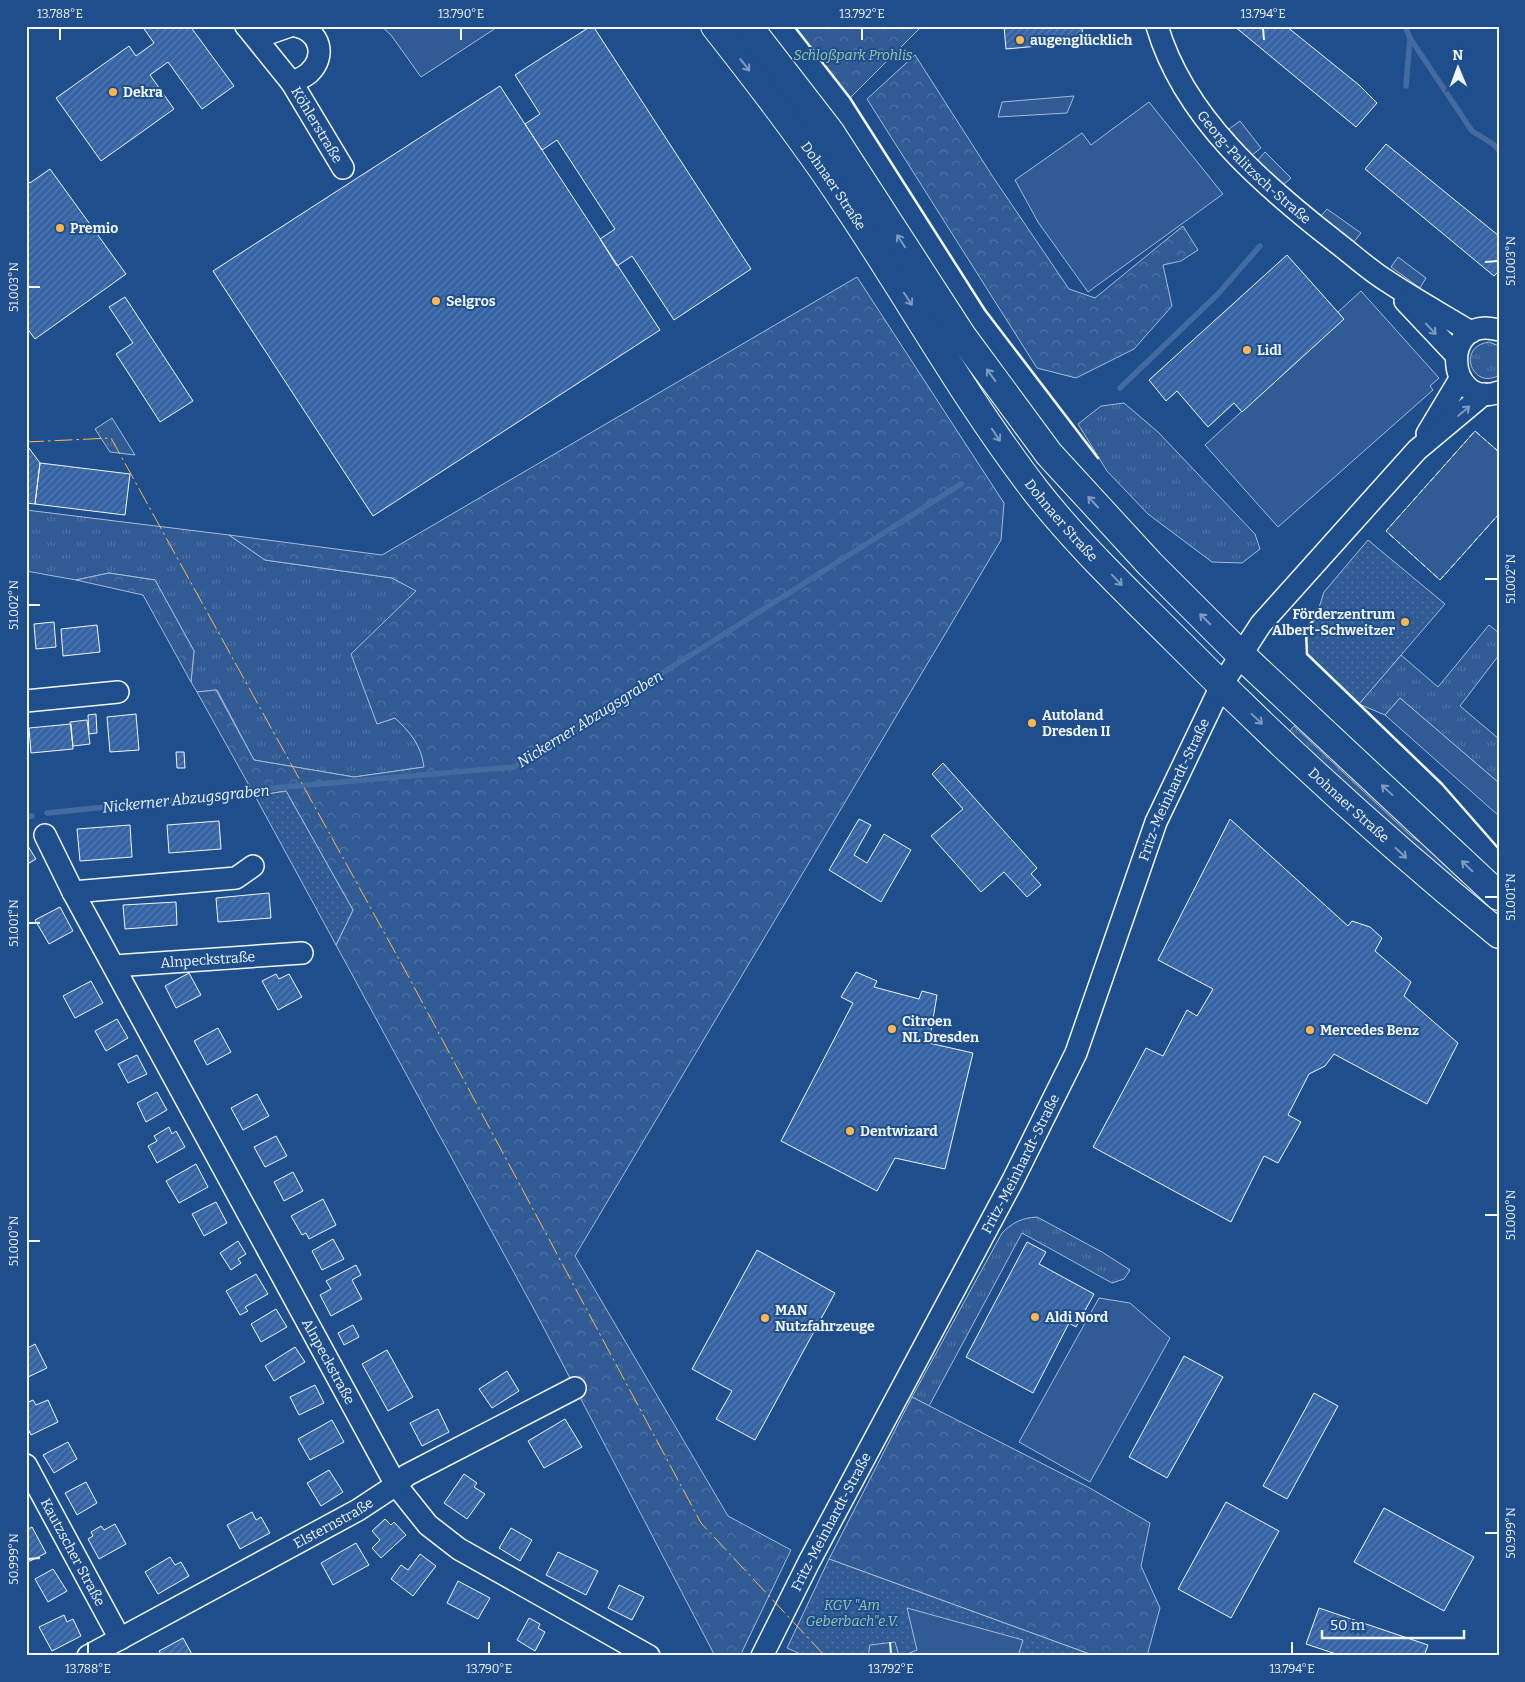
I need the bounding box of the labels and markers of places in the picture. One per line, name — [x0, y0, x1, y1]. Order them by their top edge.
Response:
place label: augenglücklich — [1030, 32, 1133, 49]
marker: augenglücklich — [1014, 34, 1026, 46]
place label: Dekra — [123, 84, 163, 101]
marker: Dekra — [107, 86, 119, 98]
place label: Premio — [70, 220, 118, 237]
marker: Premio — [54, 222, 66, 234]
place label: Selgros — [446, 293, 496, 310]
marker: Selgros — [430, 295, 442, 307]
place label: Lidl — [1257, 342, 1283, 359]
marker: Lidl — [1241, 344, 1253, 356]
place label: Förderzentrum Albert-Schweitzer — [1272, 606, 1396, 639]
marker: Förderzentrum Albert-Schweitzer — [1399, 616, 1411, 628]
place label: Autoland Dresden II — [1042, 707, 1111, 740]
marker: Autoland Dresden II — [1026, 717, 1038, 729]
place label: Citroen NL Dresden — [902, 1013, 979, 1046]
place label: Mercedes Benz — [1320, 1022, 1419, 1039]
marker: Citroen NL Dresden — [886, 1023, 898, 1035]
marker: Mercedes Benz — [1304, 1024, 1316, 1036]
place label: Dentwizard — [860, 1123, 938, 1140]
marker: Dentwizard — [844, 1125, 856, 1137]
place label: MAN Nutzfahrzeuge — [775, 1302, 875, 1335]
place label: Aldi Nord — [1045, 1309, 1109, 1326]
marker: Aldi Nord — [1029, 1311, 1041, 1323]
marker: MAN Nutzfahrzeuge — [759, 1312, 771, 1324]

